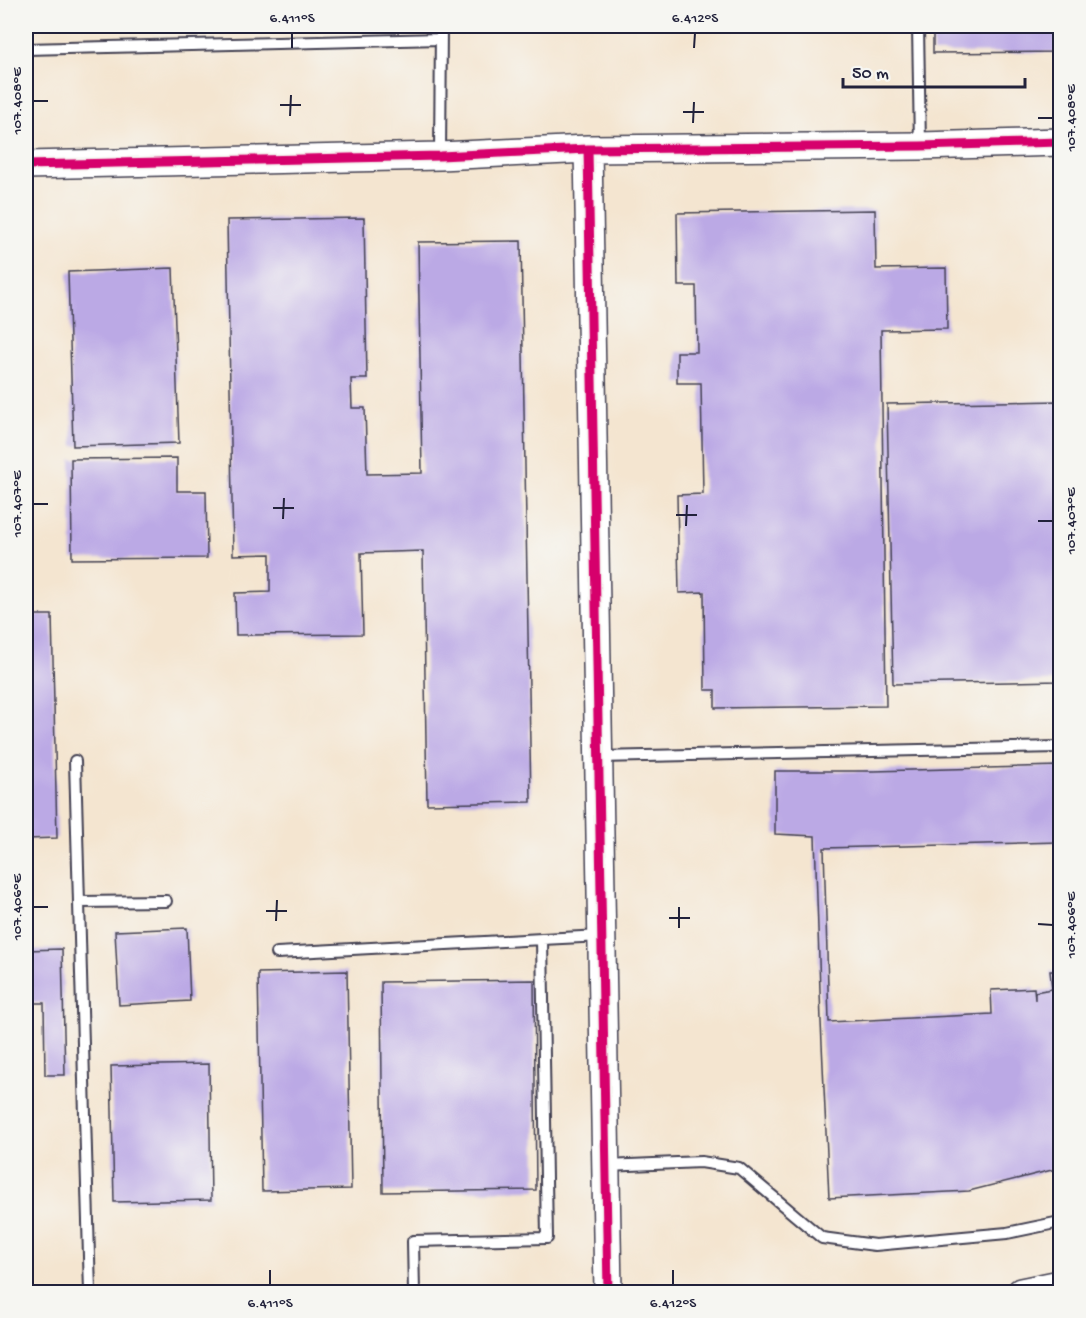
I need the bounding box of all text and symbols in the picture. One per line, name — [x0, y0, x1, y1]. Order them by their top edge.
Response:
text: 6.411°S — [269, 10, 315, 28]
text: 6.412°S — [672, 10, 718, 28]
scale bar — [843, 51, 1024, 89]
text: 50 m — [852, 64, 889, 85]
text: 107.408°E — [9, 67, 27, 136]
text: 107.408°E — [1063, 84, 1081, 153]
text: 107.407°E — [9, 470, 27, 538]
text: 107.407°E — [1063, 487, 1081, 555]
text: 107.406°E — [9, 873, 27, 941]
text: 107.406°E — [1063, 891, 1081, 959]
text: 6.411°S — [247, 1295, 293, 1313]
text: 6.412°S — [650, 1295, 696, 1313]

